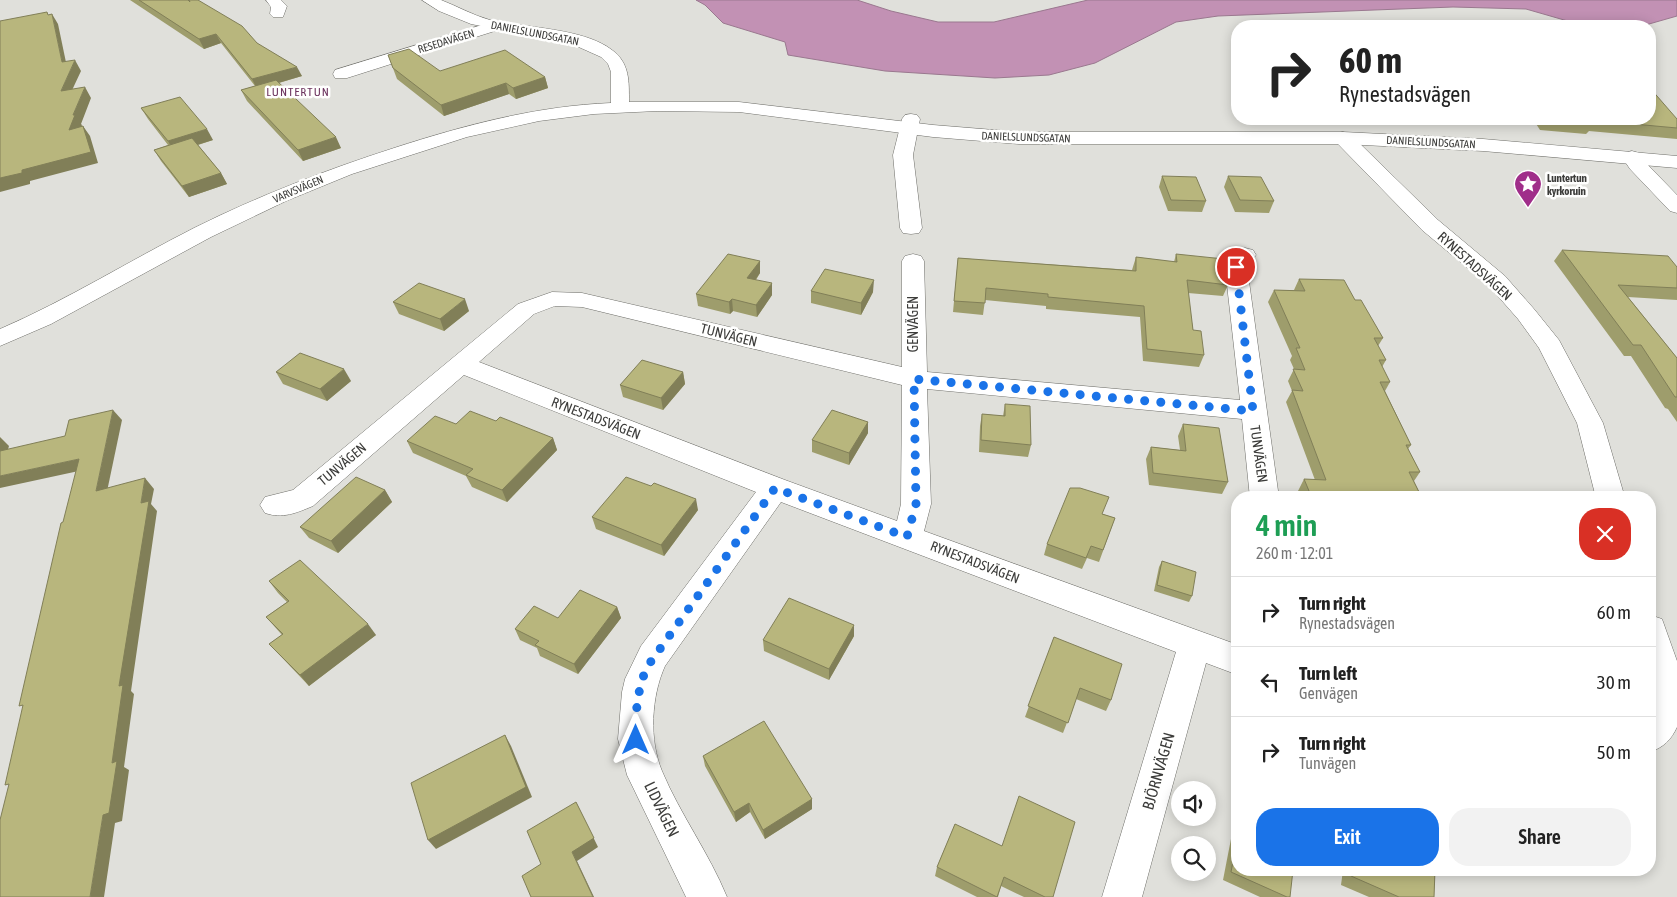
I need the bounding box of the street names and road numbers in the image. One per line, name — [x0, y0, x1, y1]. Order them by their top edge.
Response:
street label: DANIELSLUNDSGATAN — [490, 19, 580, 47]
street label: RESEDAVÄGEN — [416, 27, 476, 55]
street label: DANIELSLUNDSGATAN — [981, 129, 1071, 145]
street label: DANIELSLUNDSGATAN — [1386, 134, 1476, 150]
street label: VARVSVÄGEN — [271, 173, 325, 205]
street label: RYNESTADSVÄGEN — [1435, 228, 1515, 304]
street label: GENVÄGEN — [905, 296, 921, 352]
street label: TUNVÄGEN — [699, 320, 759, 350]
street label: RYNESTADSVÄGEN — [549, 394, 643, 442]
street label: TUNVÄGEN — [1247, 424, 1271, 484]
street label: TUNVÄGEN — [315, 439, 369, 489]
street label: RYNESTADSVÄGEN — [928, 538, 1022, 586]
street label: BJÖRNVÄGEN — [1138, 730, 1178, 812]
street label: LIDVÄGEN — [641, 778, 683, 840]

